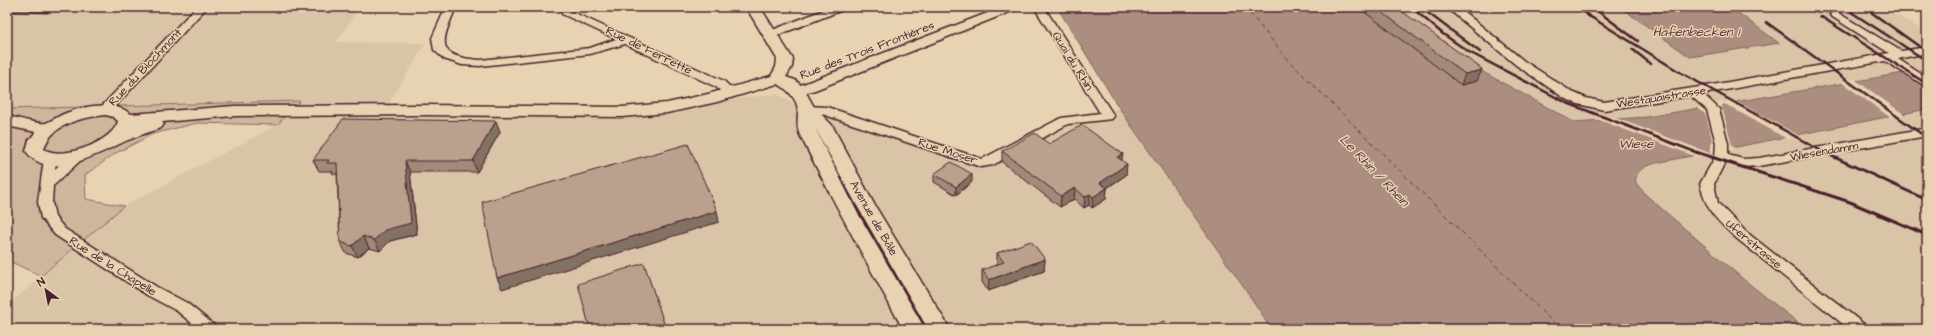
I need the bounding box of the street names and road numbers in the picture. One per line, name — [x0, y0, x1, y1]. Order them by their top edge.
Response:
street label: Rue des Trois Frontières — [797, 17, 937, 84]
street label: Rue de Ferrette — [603, 22, 695, 79]
street label: Rue du Blochmont — [105, 25, 186, 110]
street label: Quai du Rhin — [1048, 28, 1097, 94]
street label: Westquaistrasse — [1615, 82, 1708, 113]
street label: Rue Moser — [916, 134, 980, 169]
street label: Wiesendamm — [1789, 137, 1860, 166]
street label: Avenue de Bâle — [845, 178, 902, 259]
street label: Uferstrasse — [1722, 216, 1786, 273]
street label: Rue de la Chapelle — [66, 233, 160, 300]

